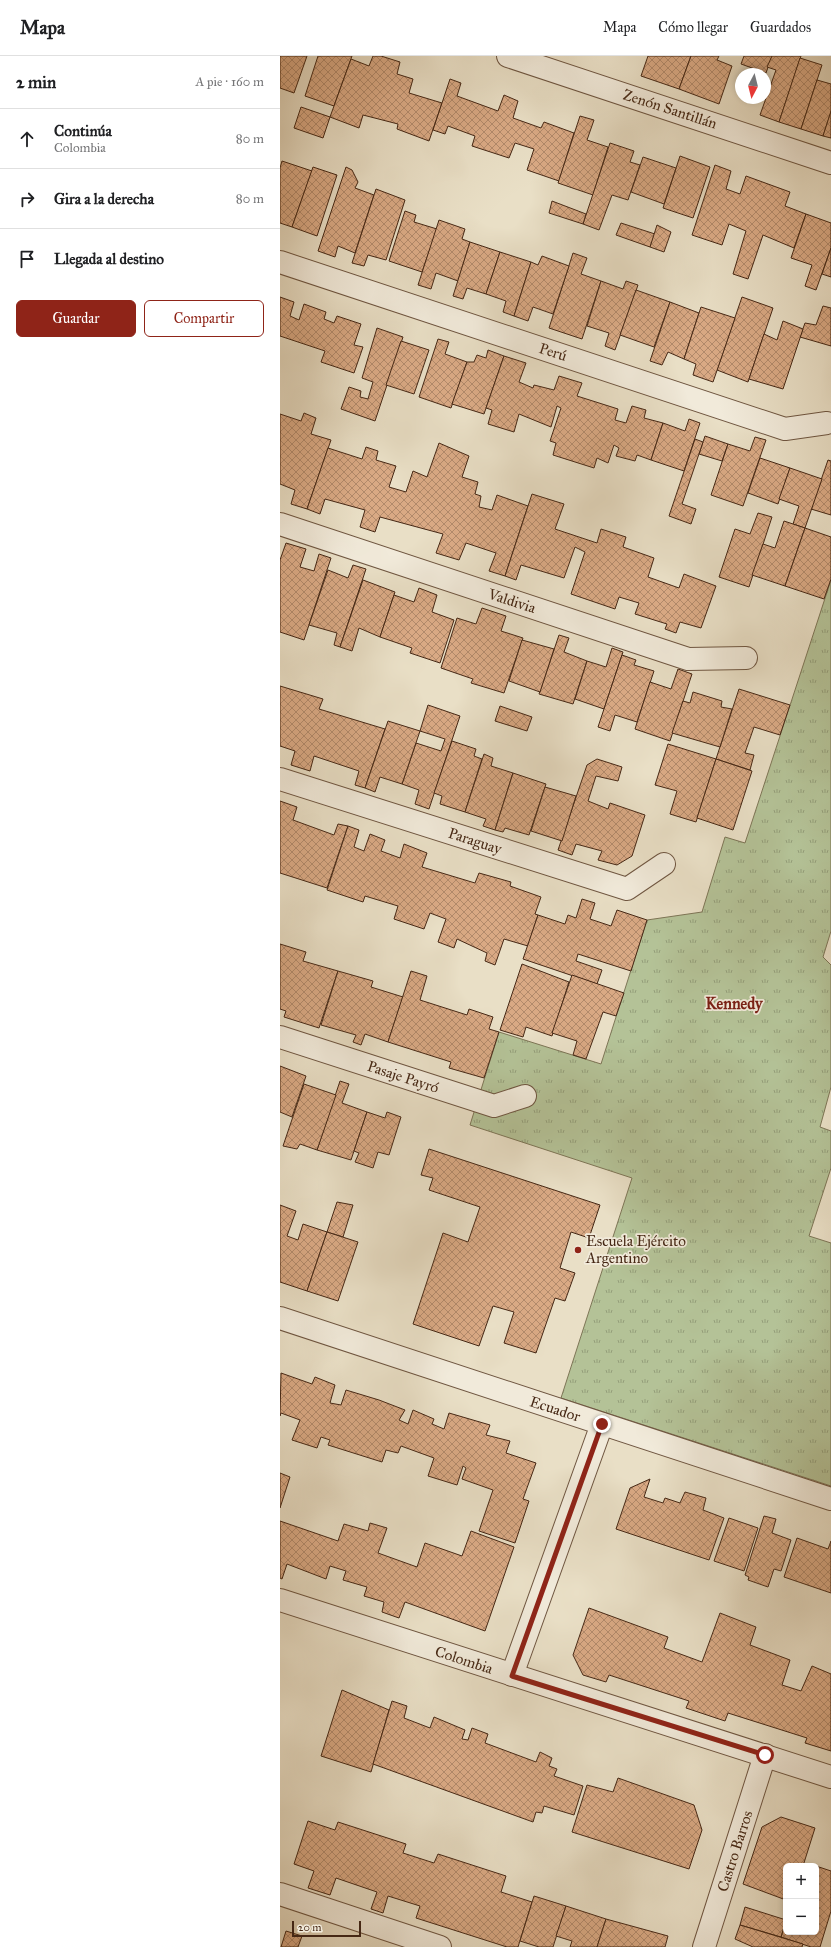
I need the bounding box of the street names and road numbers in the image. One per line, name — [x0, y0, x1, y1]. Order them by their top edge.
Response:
street label: Zenón Santillán — [621, 85, 719, 133]
street label: Perú — [537, 339, 569, 365]
street label: Valdivia — [485, 585, 539, 617]
street label: Paraguay — [446, 824, 505, 858]
street label: Pasaje Payró — [365, 1057, 441, 1097]
street label: Ecuador — [527, 1392, 583, 1426]
street label: Colombia — [433, 1642, 496, 1678]
street label: Castro Barros — [713, 1808, 757, 1894]

